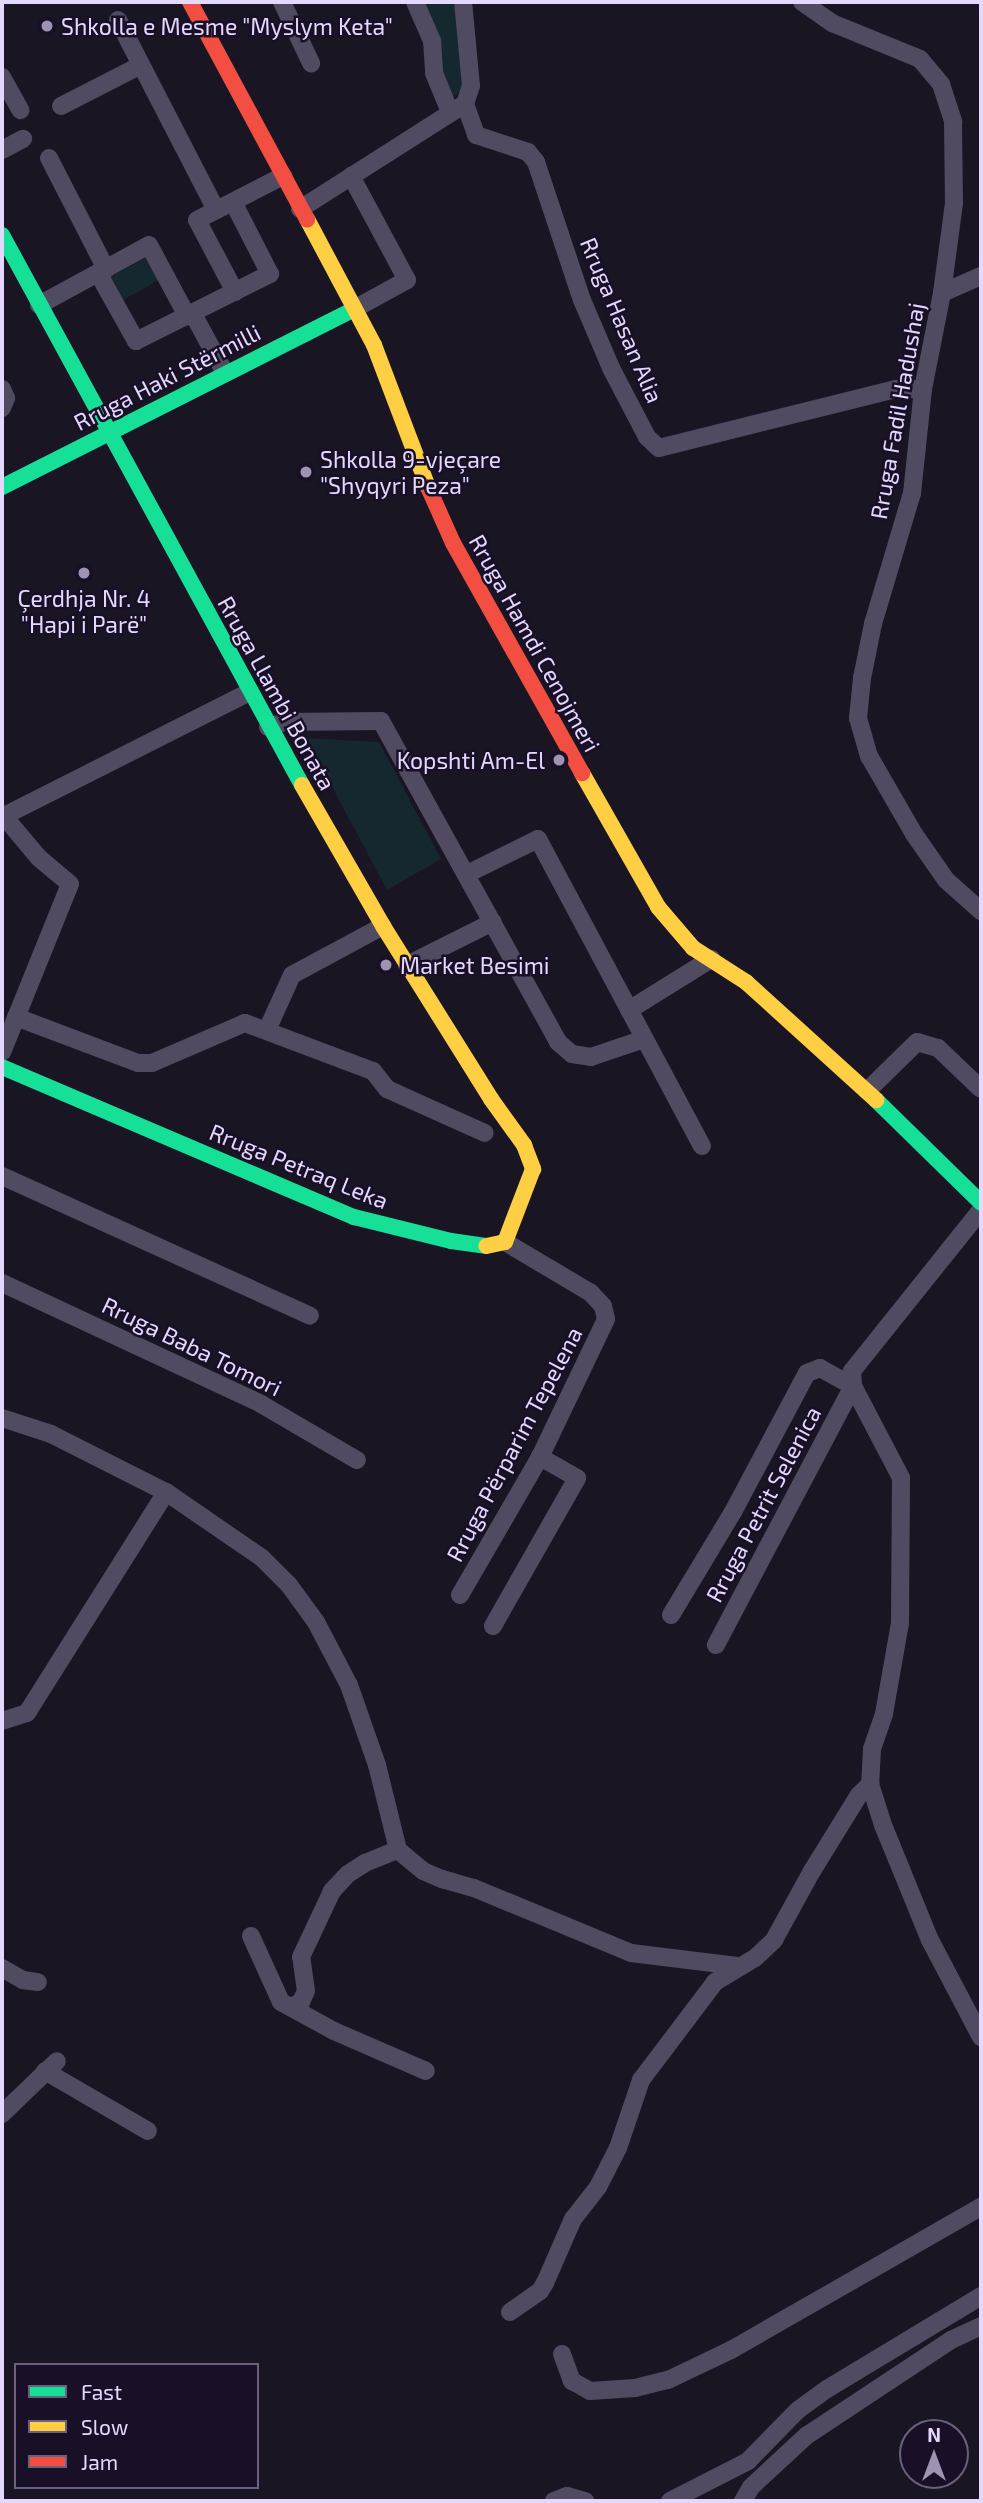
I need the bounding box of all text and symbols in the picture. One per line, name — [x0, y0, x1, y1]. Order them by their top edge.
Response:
place label: Shkolla e Mesme "Myslym Keta" — [61, 12, 393, 40]
marker: Shkolla e Mesme "Myslym Keta" — [39, 18, 55, 34]
street label: Rruga Hasan Alia — [575, 233, 669, 407]
street label: Rruga Fadil Hadushaj — [864, 300, 930, 522]
street label: Rruga Haki Stërmilli — [69, 318, 265, 436]
place label: Shkolla 9-vjeçare "Shyqyri Peza" — [320, 445, 501, 499]
marker: Shkolla 9-vjeçare "Shyqyri Peza" — [298, 464, 314, 480]
street label: Rruga Hamdi Cenojmeri — [464, 530, 606, 756]
marker: Çerdhja Nr. 4 "Hapi i Parë" — [76, 565, 92, 581]
place label: Çerdhja Nr. 4 "Hapi i Parë" — [17, 584, 151, 638]
street label: Rruga Llambi Bonata — [212, 591, 342, 795]
place label: Kopshti Am-El — [396, 746, 545, 774]
marker: Kopshti Am-El — [551, 752, 567, 768]
place label: Market Besimi — [400, 951, 549, 979]
marker: Market Besimi — [378, 957, 394, 973]
street label: Rruga Petraq Leka — [206, 1118, 392, 1214]
street label: Rruga Baba Tomori — [98, 1290, 286, 1402]
street label: Rruga Përparim Tepelena — [440, 1322, 588, 1566]
street label: Rruga Petrit Selenica — [700, 1401, 826, 1607]
legend — [14, 2363, 259, 2489]
text: Fast — [81, 2379, 122, 2404]
text: Slow — [81, 2414, 128, 2439]
north arrow — [899, 2419, 969, 2489]
text: N — [927, 2423, 941, 2446]
text: Jam — [81, 2449, 118, 2474]

